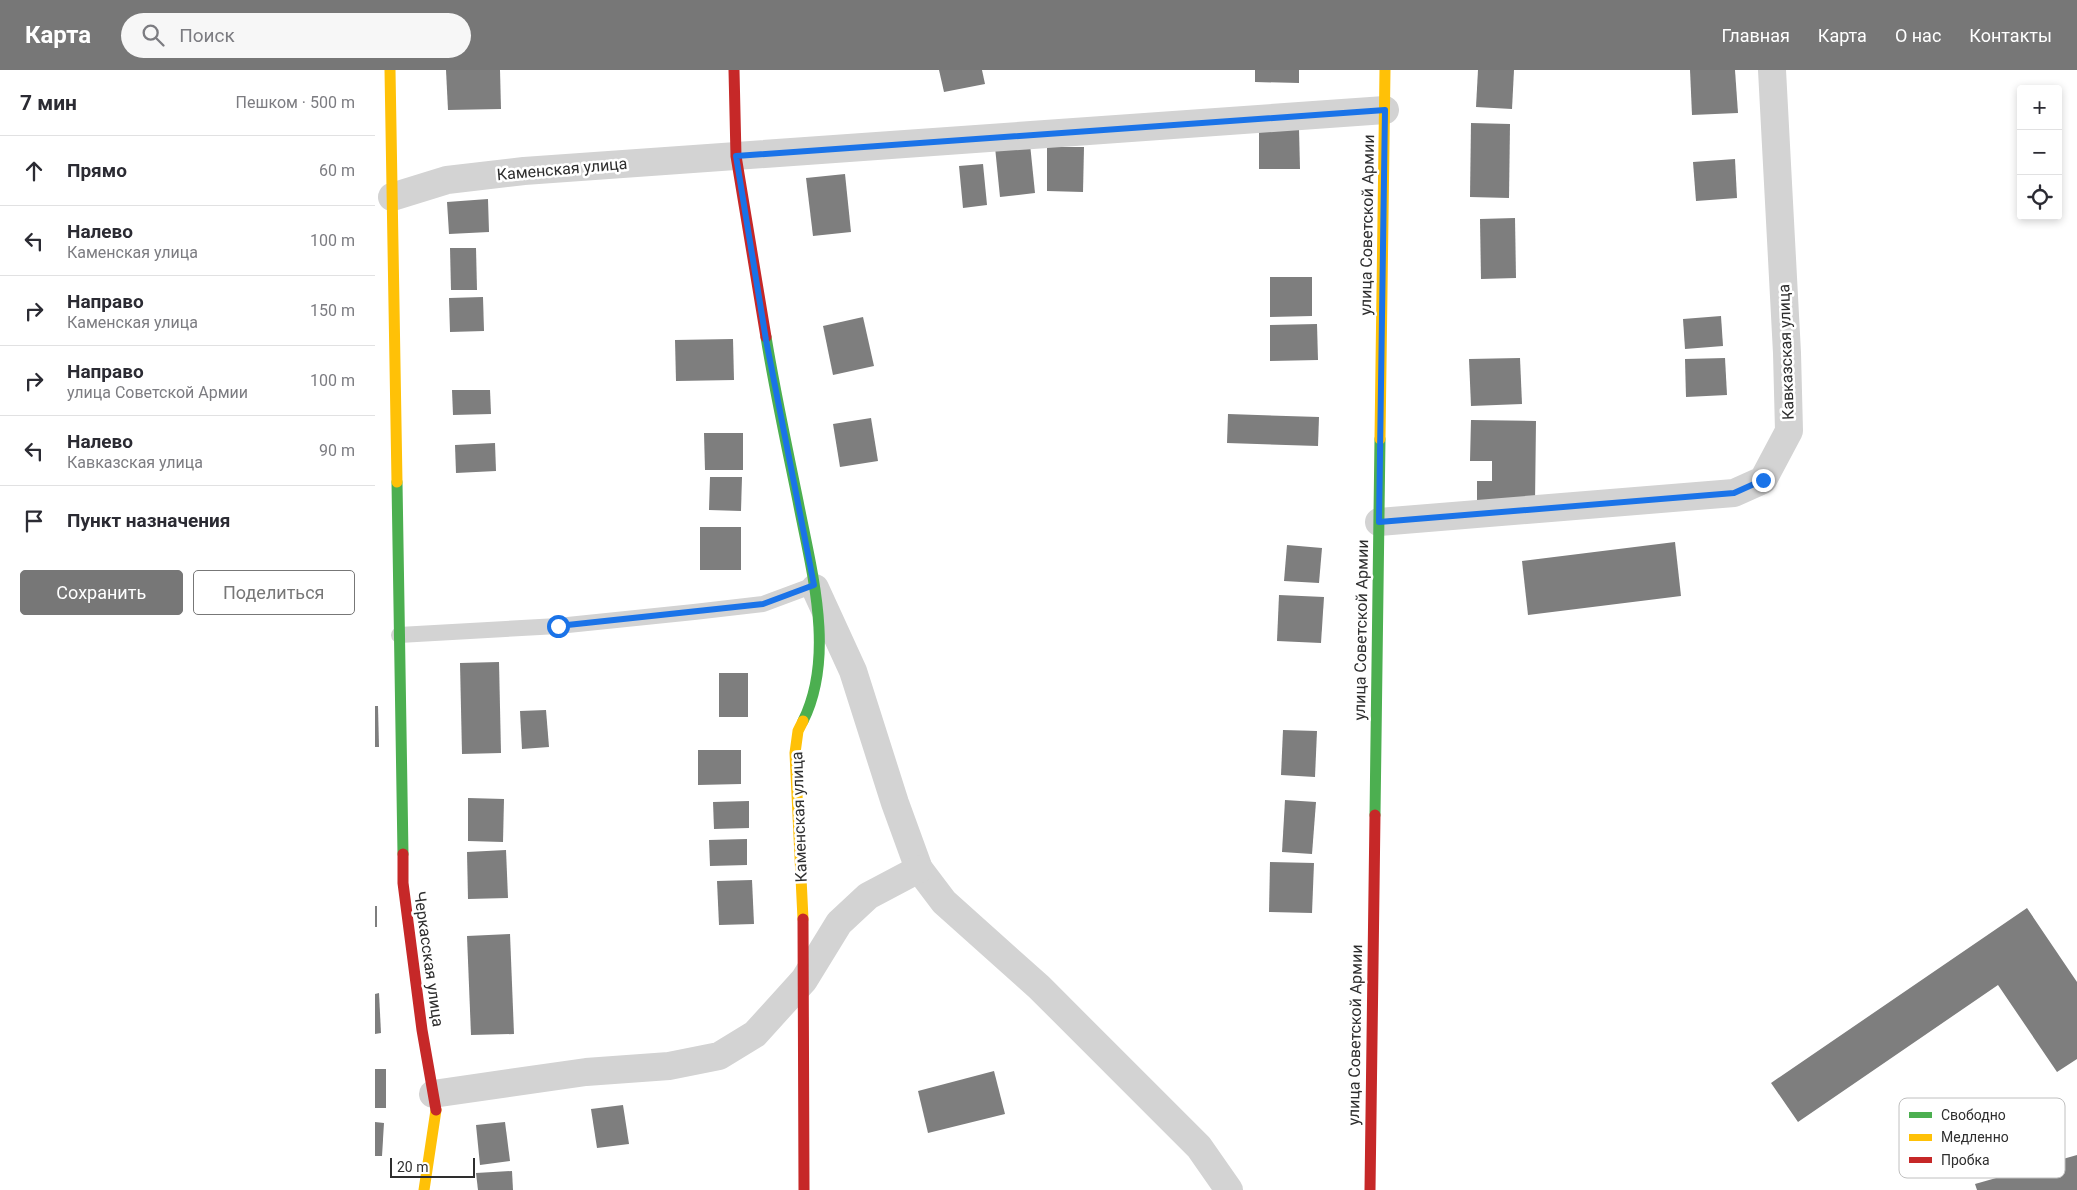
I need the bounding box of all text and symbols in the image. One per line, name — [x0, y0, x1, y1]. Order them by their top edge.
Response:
search box — [121, 13, 471, 58]
text: Карта — [25, 21, 91, 49]
icon: search — [139, 21, 167, 49]
text: Поиск — [179, 24, 235, 47]
text: Главная — [1721, 25, 1790, 46]
text: Карта — [1818, 25, 1867, 46]
text: О нас — [1895, 25, 1941, 46]
text: Контакты — [1969, 25, 2052, 46]
map controls — [2017, 85, 2062, 220]
button: + — [2017, 85, 2062, 130]
text: 7 мин — [20, 91, 77, 115]
text: Пешком · 500 m — [236, 93, 355, 112]
button: − — [2017, 130, 2062, 175]
street label: улица Советской Армии — [1356, 134, 1378, 316]
street label: Каменская улица — [496, 154, 628, 184]
icon: ahead — [20, 157, 48, 185]
text: Прямо — [67, 159, 127, 182]
text: 60 m — [319, 161, 355, 180]
button: locate — [2017, 175, 2062, 220]
text: Налево — [67, 220, 133, 243]
icon: left — [20, 227, 48, 255]
text: 100 m — [310, 231, 355, 250]
text: Каменская улица — [67, 243, 198, 262]
street label: Кавказская улица — [1774, 284, 1798, 420]
text: Направо — [67, 290, 144, 313]
icon: right — [20, 297, 48, 325]
text: 150 m — [310, 301, 355, 320]
text: Каменская улица — [67, 313, 198, 332]
text: Направо — [67, 360, 144, 383]
icon: right — [20, 367, 48, 395]
text: 100 m — [310, 371, 355, 390]
text: улица Советской Армии — [67, 383, 248, 402]
text: Налево — [67, 430, 133, 453]
icon: left — [20, 437, 48, 465]
text: 90 m — [319, 441, 355, 460]
text: Кавказская улица — [67, 453, 203, 472]
route end — [1752, 469, 1775, 492]
icon: arrive — [20, 507, 48, 535]
text: Пункт назначения — [67, 509, 230, 532]
street label: улица Советской Армии — [1350, 539, 1372, 721]
button: Сохранить — [20, 570, 183, 615]
button: Поделиться — [193, 570, 355, 615]
route start — [547, 615, 570, 638]
street label: Каменская улица — [787, 751, 811, 883]
street label: Черкасская улица — [410, 890, 448, 1028]
street label: улица Советской Армии — [1344, 944, 1366, 1126]
legend — [1899, 1098, 2065, 1178]
text: Свободно — [1941, 1107, 2006, 1123]
text: Медленно — [1941, 1129, 2009, 1145]
text: Пробка — [1941, 1152, 1990, 1168]
scale bar — [390, 1155, 475, 1178]
text: 20 m — [397, 1159, 429, 1175]

